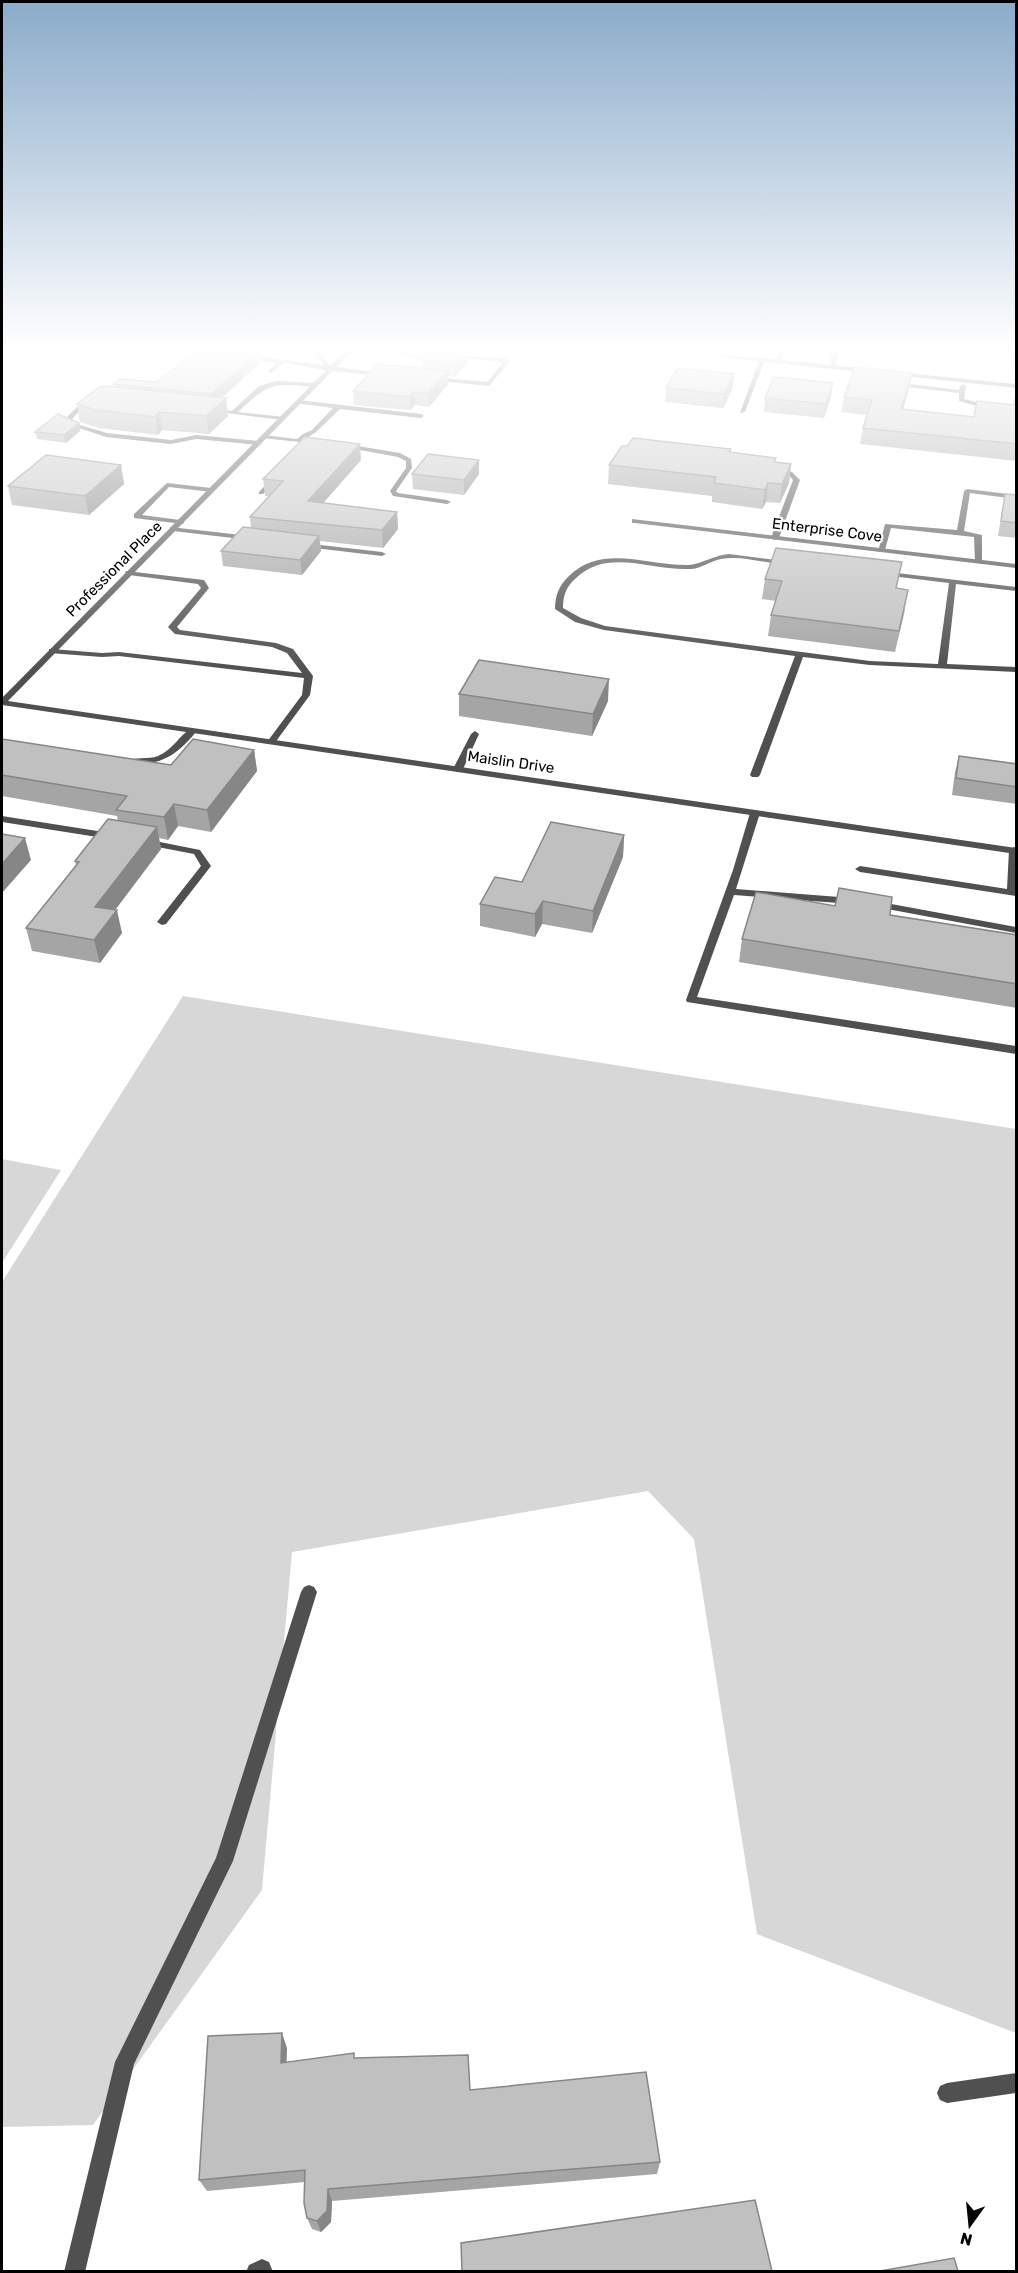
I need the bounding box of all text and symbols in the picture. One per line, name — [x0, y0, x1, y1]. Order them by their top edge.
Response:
street label: Enterprise Cove — [771, 514, 883, 546]
street label: Professional Place — [62, 517, 166, 621]
street label: Maislin Drive — [466, 747, 556, 777]
north arrow — [940, 2195, 1000, 2255]
text: N — [958, 2228, 974, 2250]

